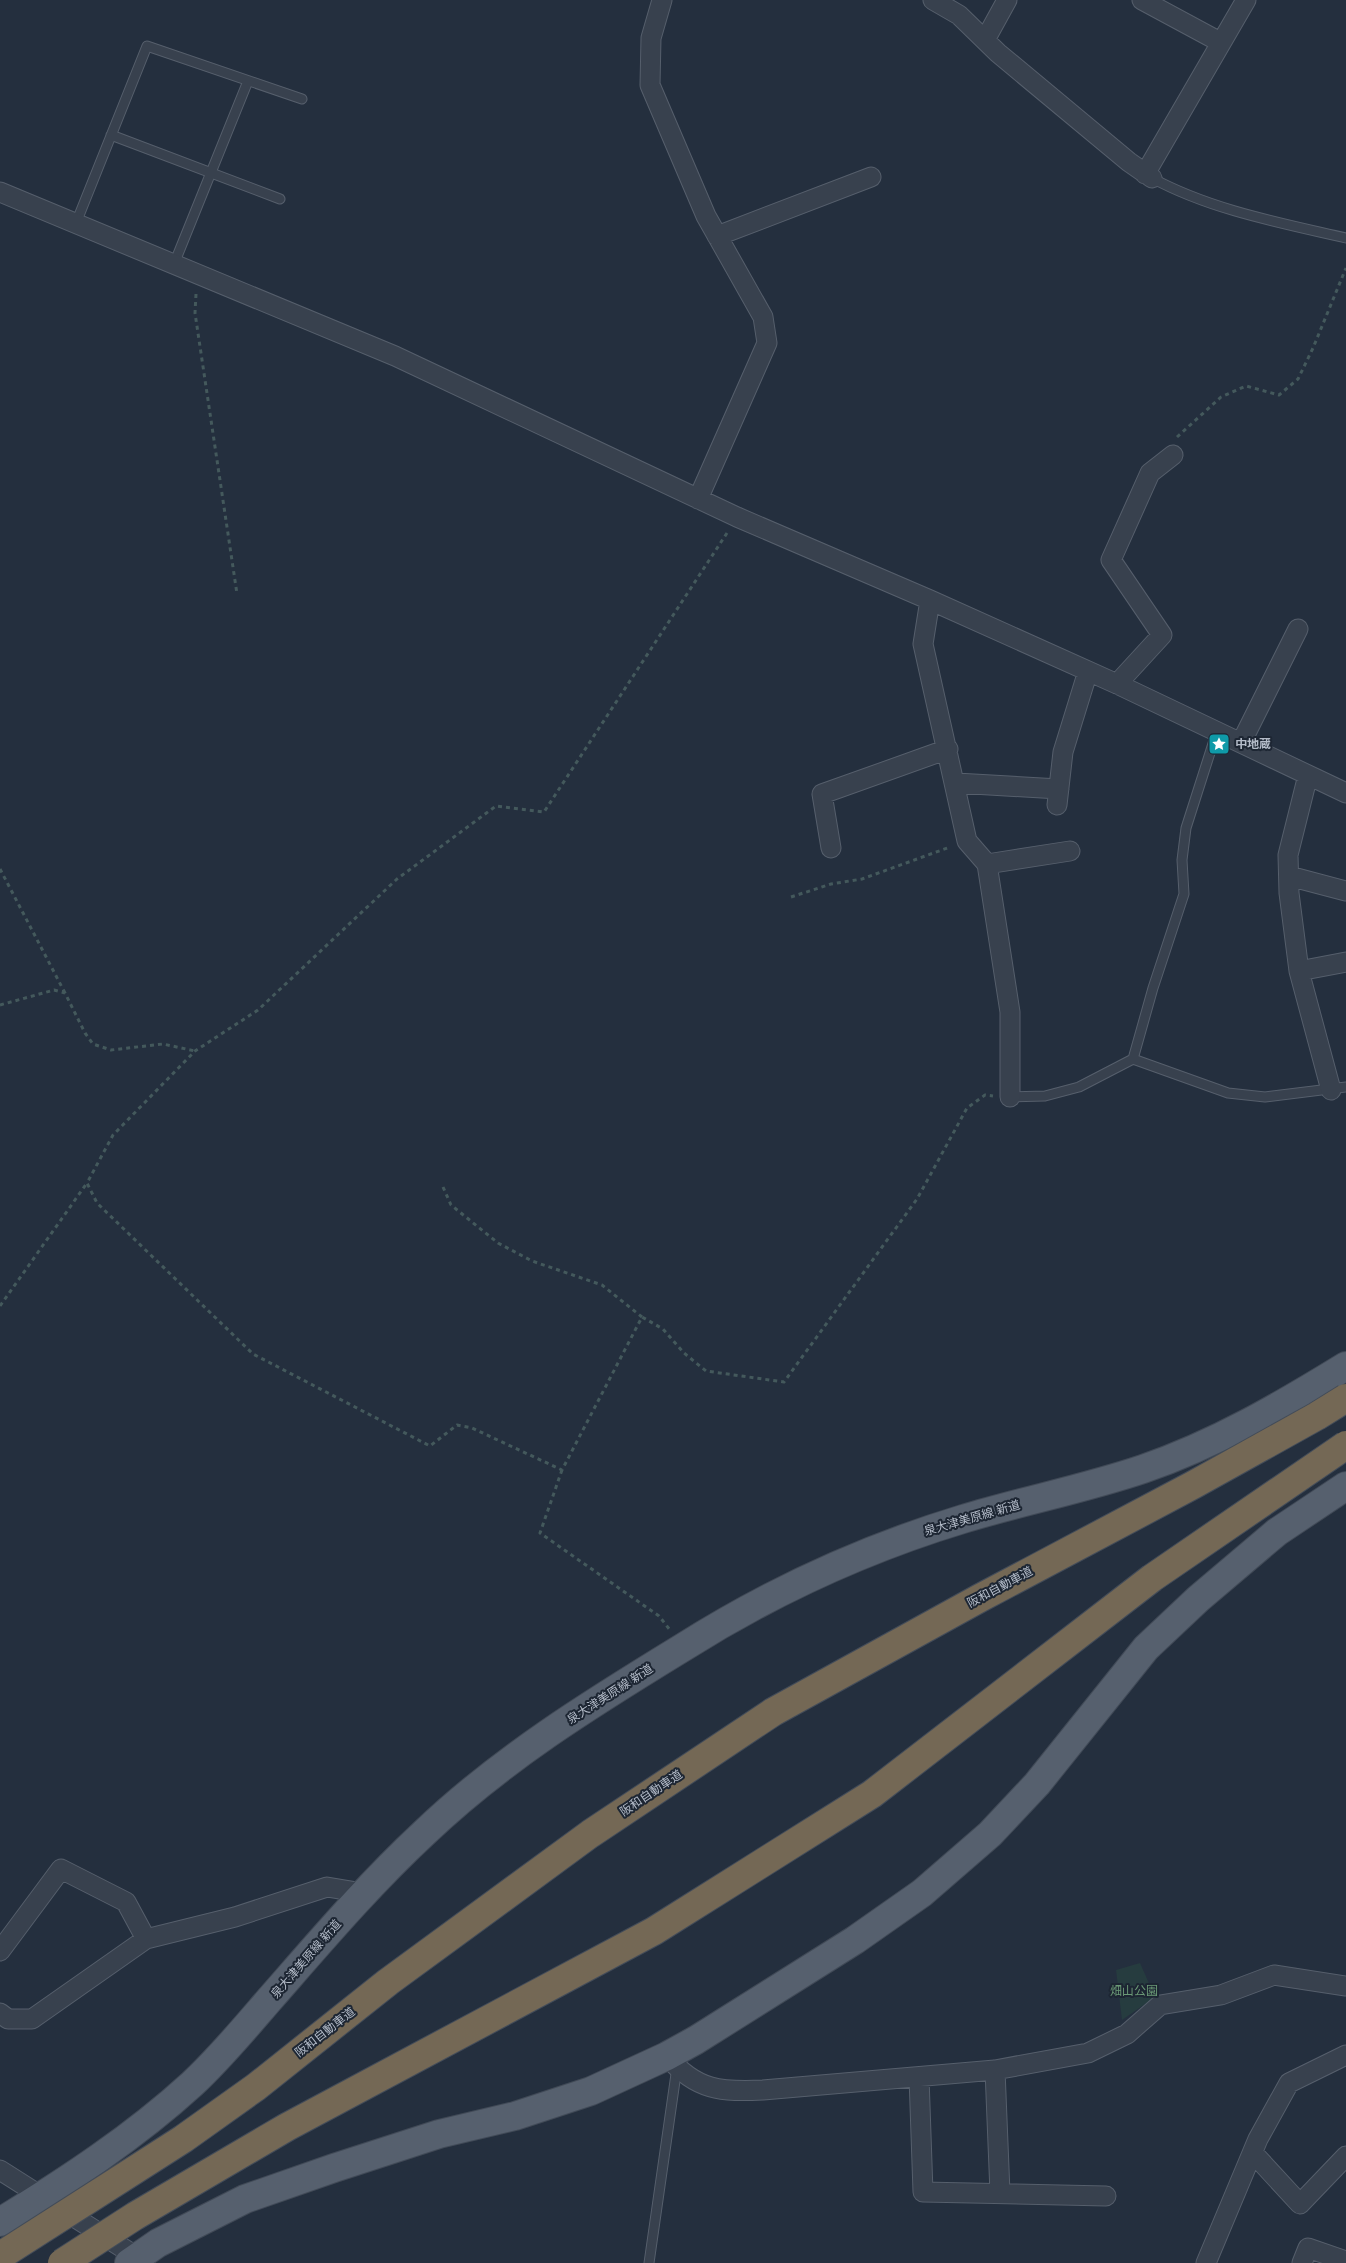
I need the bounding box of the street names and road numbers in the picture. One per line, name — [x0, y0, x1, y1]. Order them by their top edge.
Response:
street label: 泉大津美原線 新道 — [922, 1497, 1022, 1538]
street label: 阪和自動車道 — [964, 1563, 1035, 1610]
street label: 泉大津美原線 新道 — [564, 1660, 655, 1727]
street label: 阪和自動車道 — [617, 1766, 685, 1819]
street label: 泉大津美原線 新道 — [267, 1916, 344, 2001]
street label: 阪和自動車道 — [292, 2004, 358, 2060]

